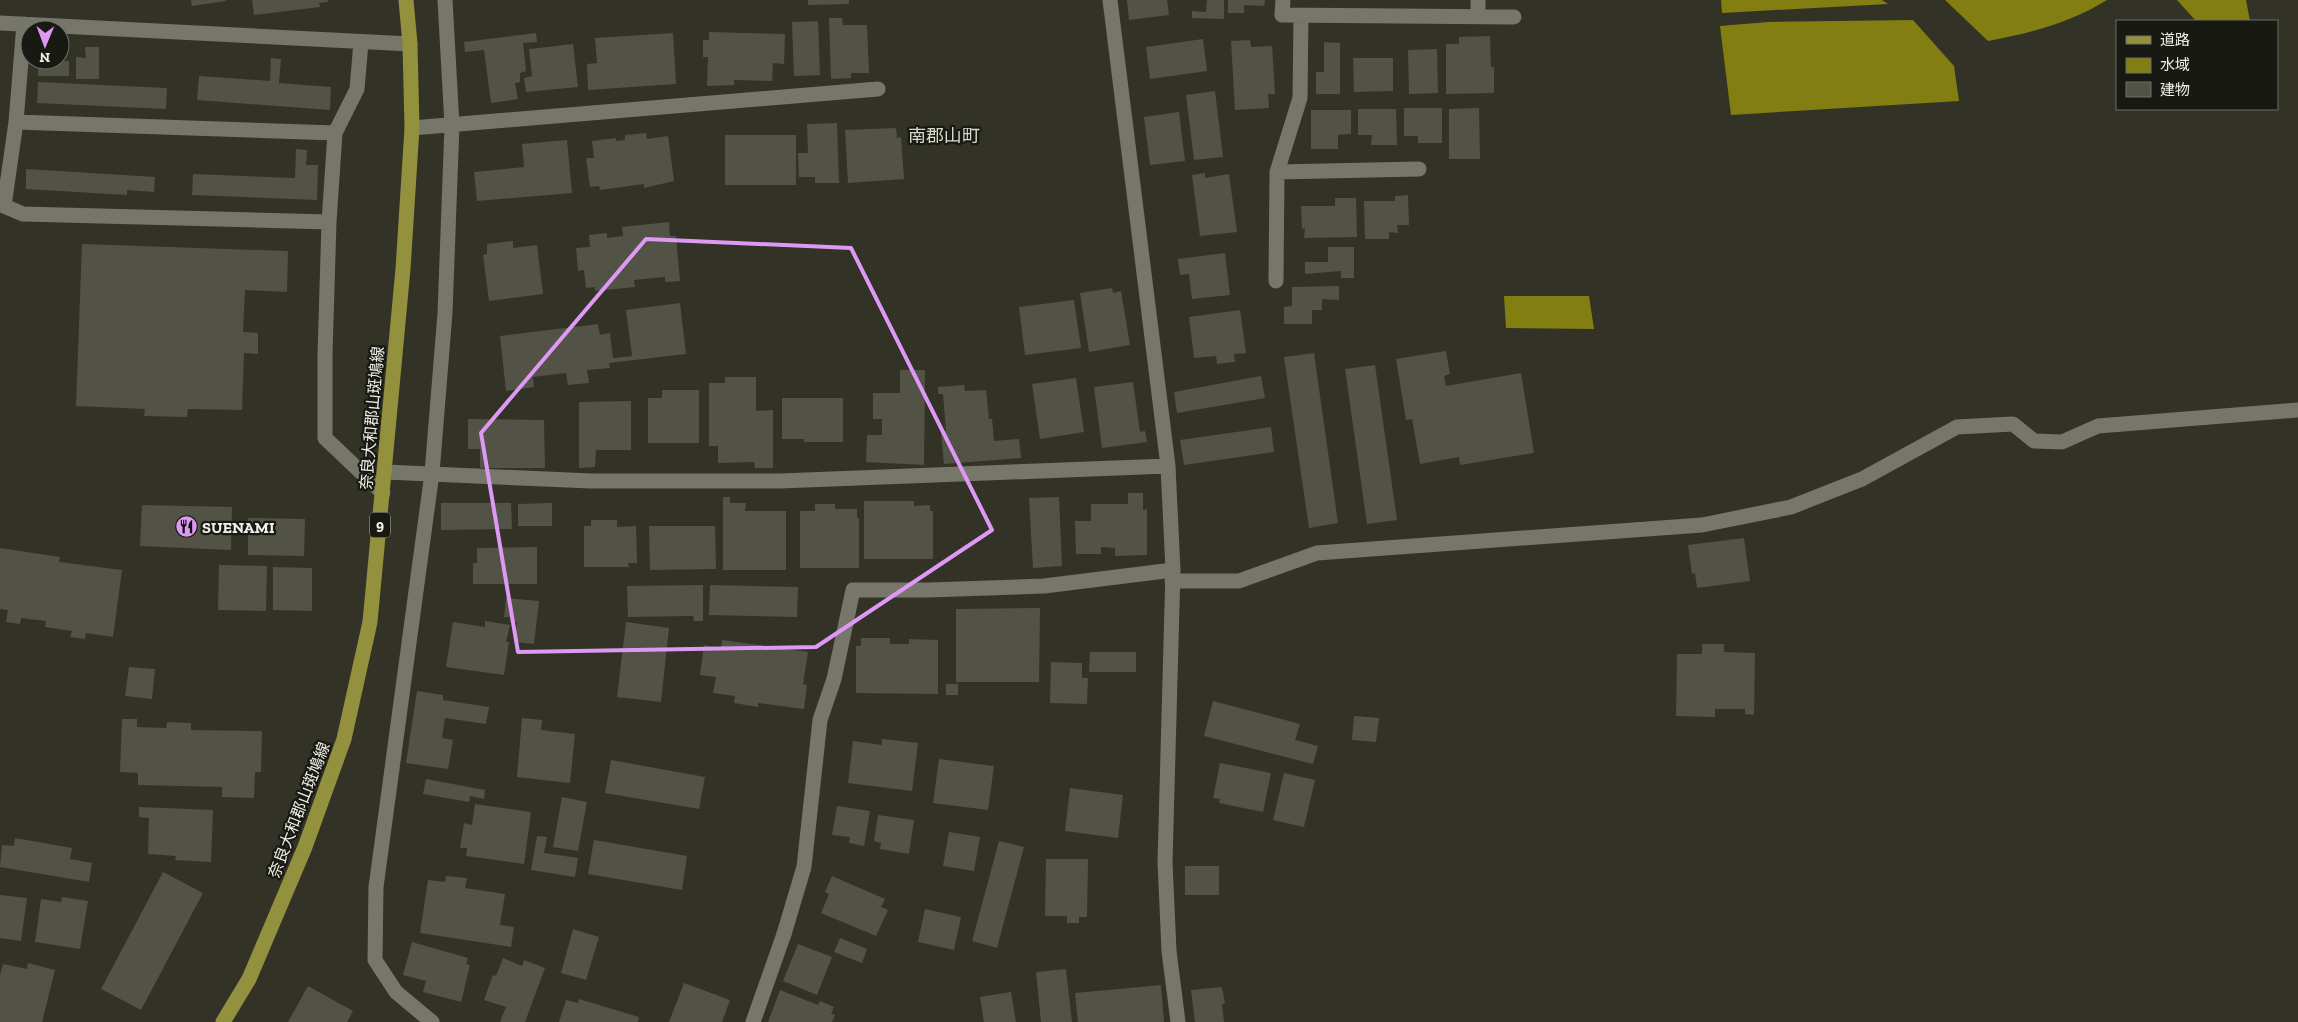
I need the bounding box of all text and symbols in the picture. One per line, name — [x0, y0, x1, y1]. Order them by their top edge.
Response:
north arrow — [20, 20, 70, 70]
legend — [2116, 20, 2278, 110]
text: 道路 — [2160, 31, 2190, 49]
text: N — [39, 49, 50, 66]
text: 水域 — [2160, 56, 2190, 74]
text: 建物 — [2160, 81, 2190, 99]
district label: 南郡山町 — [908, 125, 980, 147]
street label: 奈良大和郡山斑鳩線 — [356, 345, 388, 491]
road number: 9 — [370, 512, 390, 538]
restaurant icon: SUENAMI — [174, 515, 198, 539]
place label: SUENAMI — [202, 518, 275, 537]
street label: 奈良大和郡山斑鳩線 — [264, 739, 334, 881]

